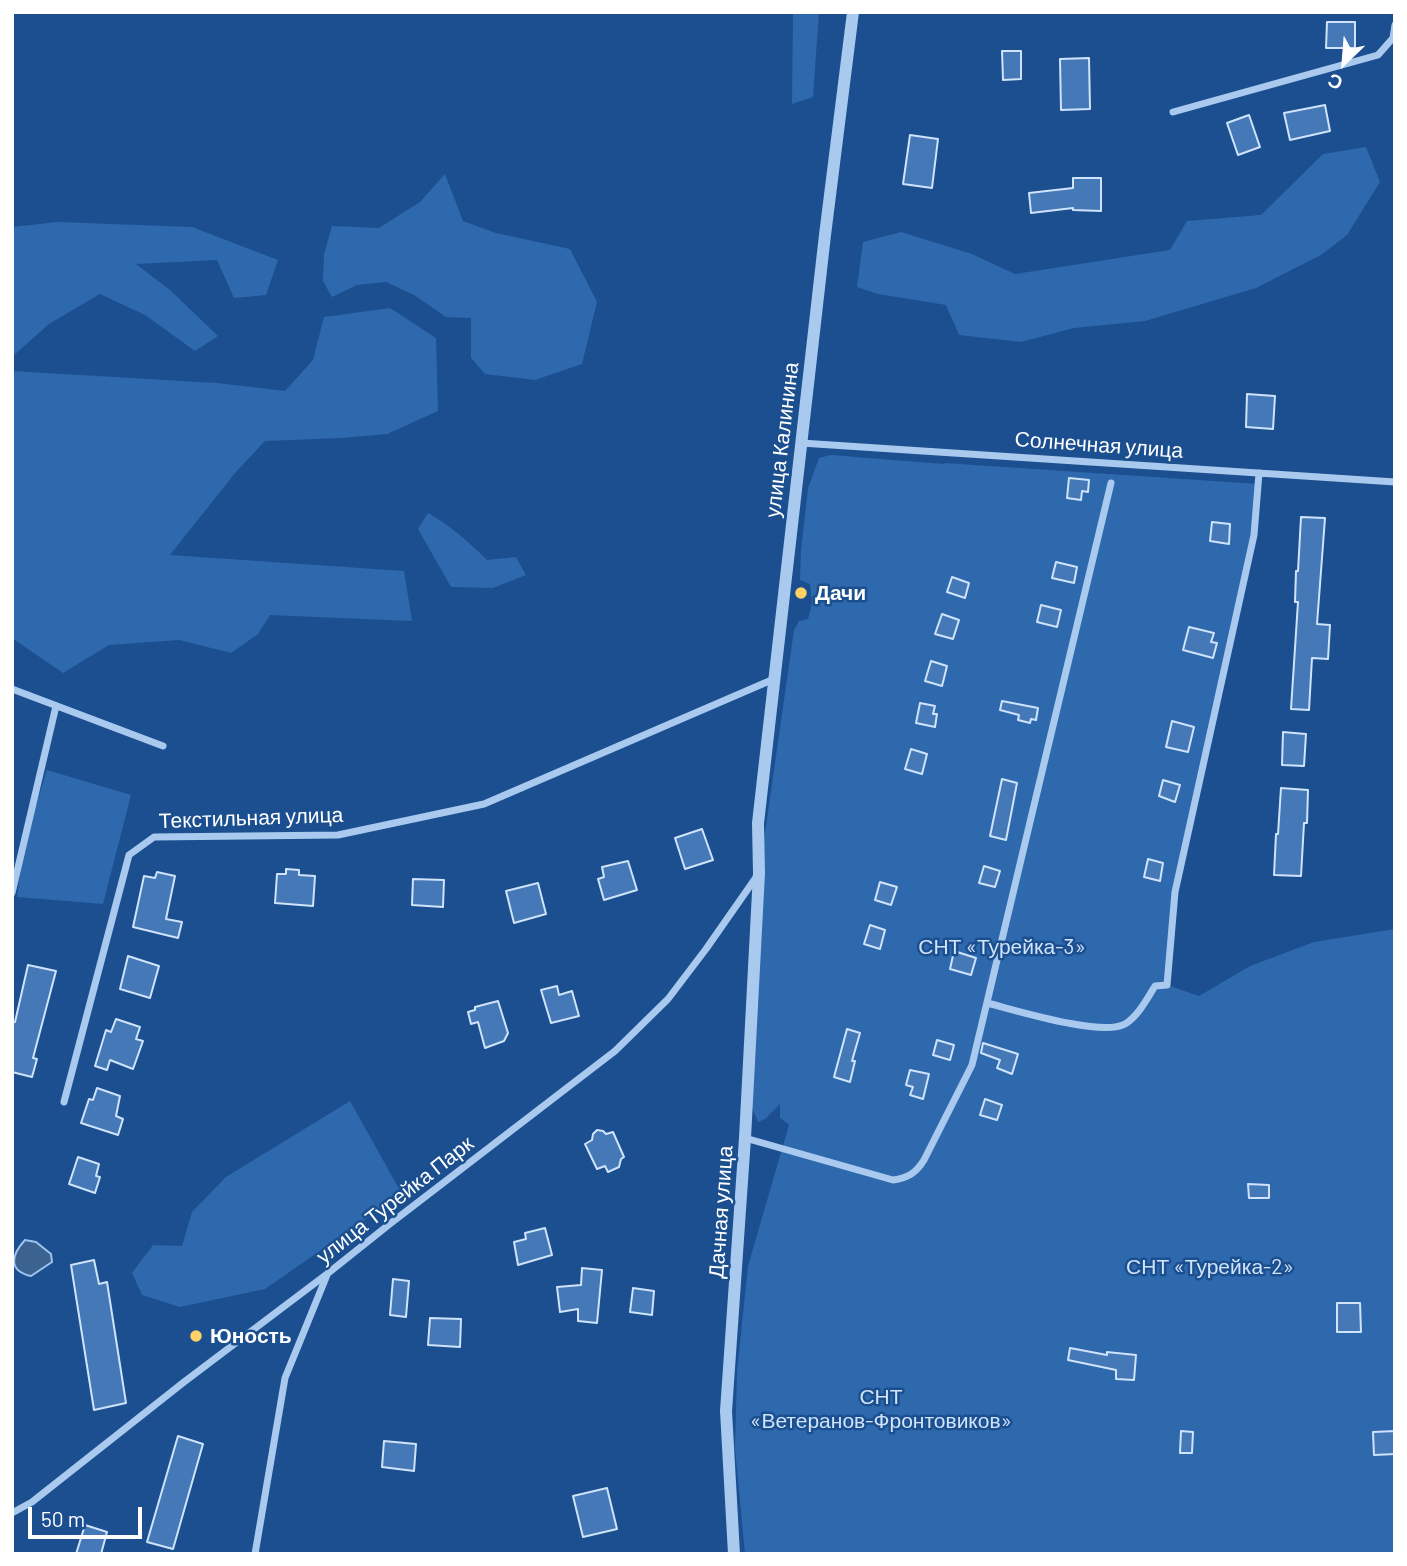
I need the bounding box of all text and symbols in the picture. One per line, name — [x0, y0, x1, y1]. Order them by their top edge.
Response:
north arrow — [1309, 28, 1379, 98]
text: С — [1324, 69, 1346, 96]
street label: улица Калинина — [760, 361, 804, 519]
street label: Солнечная улица — [1014, 427, 1184, 463]
place label: Дачи — [815, 580, 866, 606]
marker: Дачи — [793, 585, 809, 601]
street label: Текстильная улица — [158, 802, 344, 834]
park label: СНТ «Турейка-3» — [918, 934, 1086, 960]
street label: улица Турейка Парк — [312, 1131, 478, 1269]
street label: Дачная улица — [704, 1145, 738, 1279]
park label: СНТ «Турейка-2» — [1126, 1254, 1294, 1280]
place label: Юность — [210, 1323, 292, 1349]
marker: Юность — [188, 1328, 204, 1344]
park label: СНТ «Ветеранов-Фронтовиков» — [750, 1384, 1012, 1434]
scale bar — [32, 1492, 145, 1536]
text: 50 m — [41, 1506, 85, 1531]

